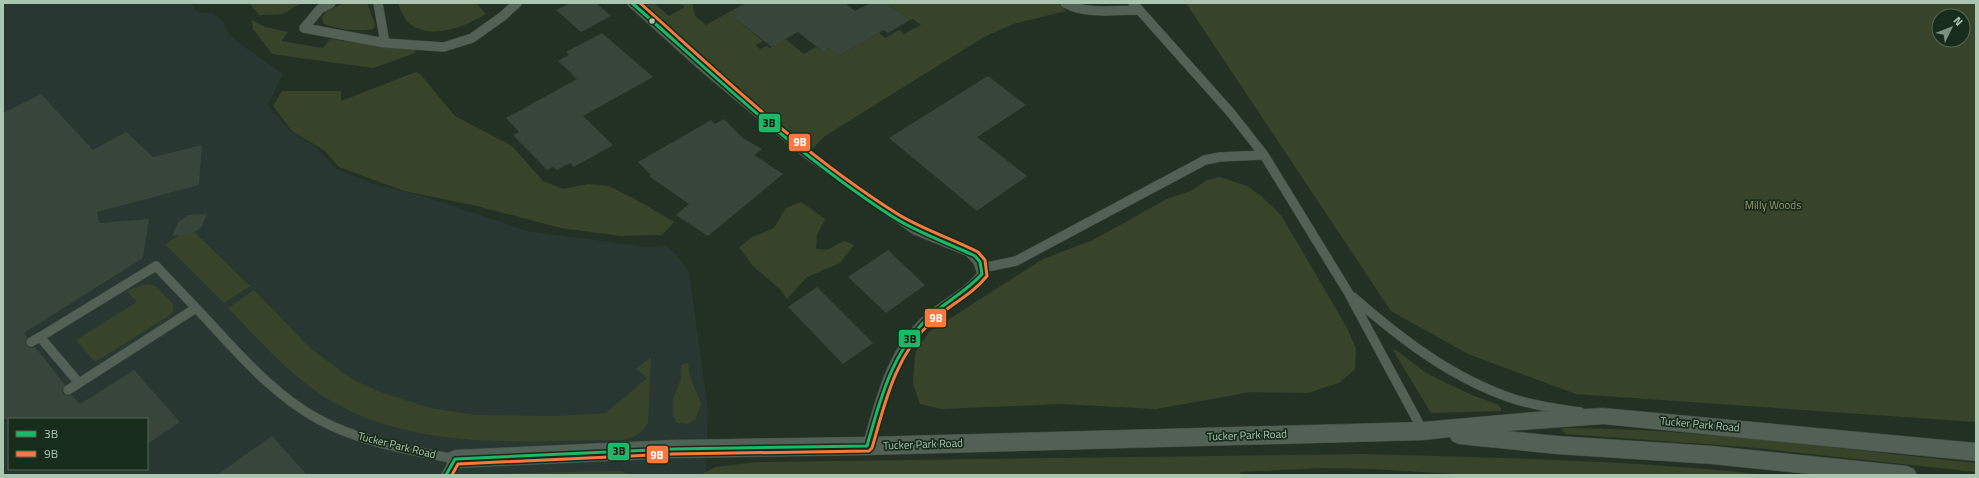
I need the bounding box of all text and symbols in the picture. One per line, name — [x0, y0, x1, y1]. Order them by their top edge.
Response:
north arrow — [1931, 8, 1971, 48]
text: N — [1950, 13, 1967, 29]
unlabelled marker — [647, 16, 657, 26]
line badge: 3B — [758, 113, 781, 133]
text: 3B — [763, 115, 776, 131]
line badge: 9B — [788, 133, 811, 152]
text: 9B — [794, 134, 807, 150]
park label: Milly Woods — [1745, 197, 1801, 213]
line badge: 9B — [924, 308, 947, 328]
text: 9B — [930, 310, 943, 326]
line badge: 3B — [898, 329, 921, 348]
text: 3B — [904, 331, 917, 347]
street label: Tucker Park Road — [1660, 413, 1741, 435]
legend — [8, 418, 148, 470]
text: 3B — [44, 424, 58, 443]
street label: Tucker Park Road — [1207, 426, 1287, 444]
street label: Tucker Park Road — [356, 428, 438, 462]
street label: Tucker Park Road — [883, 435, 963, 453]
line badge: 3B — [607, 442, 630, 461]
text: 3B — [613, 443, 626, 459]
text: 9B — [44, 444, 58, 463]
line badge: 9B — [646, 445, 669, 464]
text: 9B — [651, 447, 664, 463]

